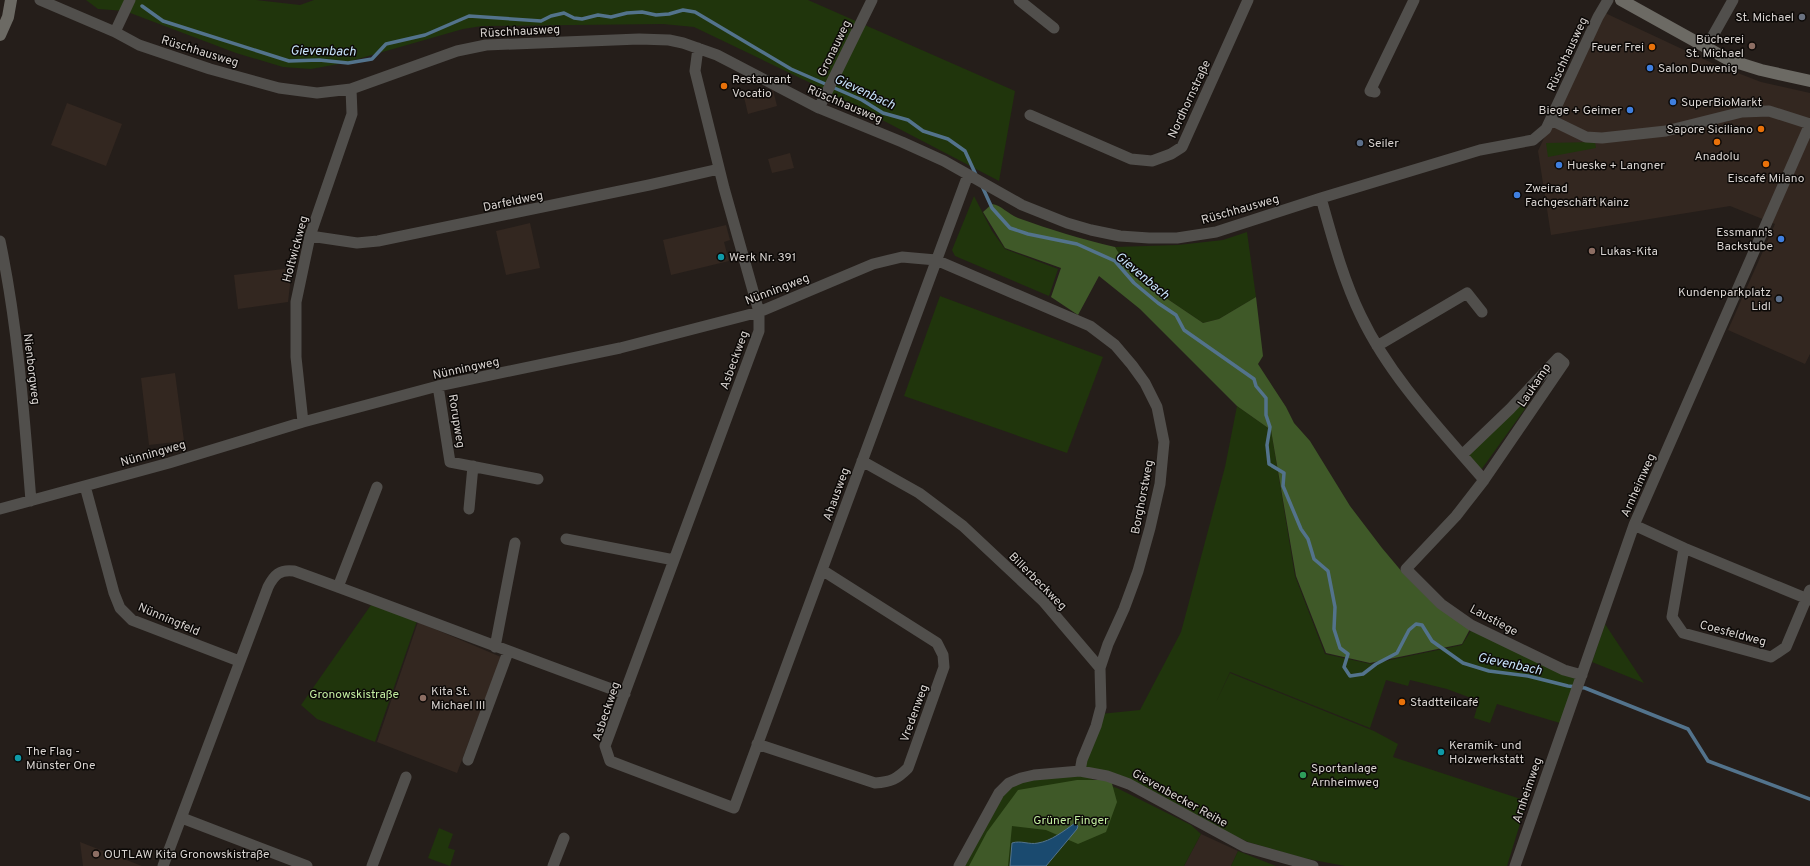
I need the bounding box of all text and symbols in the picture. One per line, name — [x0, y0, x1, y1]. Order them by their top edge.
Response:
place label: St. Michael — [1736, 10, 1794, 26]
marker: St. Michael — [1797, 12, 1807, 22]
street label: Rüschhausweg — [1544, 15, 1592, 94]
street label: Gronauweg — [814, 17, 855, 79]
street label: Rüschhausweg — [480, 22, 561, 42]
place label: Bücherei St. Michael — [1686, 32, 1744, 62]
street label: Rüschhausweg — [159, 33, 240, 71]
place label: Feuer Frei — [1591, 40, 1644, 56]
marker: Bücherei St. Michael — [1747, 41, 1757, 51]
marker: Feuer Frei — [1647, 42, 1657, 52]
water label: Gievenbach — [290, 43, 356, 61]
street label: Nordhornstraße — [1165, 58, 1215, 141]
place label: Salon Duwenig — [1658, 61, 1737, 77]
marker: Salon Duwenig — [1645, 63, 1655, 73]
place label: Restaurant Vocatio — [732, 72, 791, 102]
water label: Gievenbach — [831, 72, 897, 114]
marker: Restaurant Vocatio — [719, 81, 729, 91]
street label: Rüschhausweg — [805, 82, 885, 128]
place label: SuperBioMarkt — [1681, 95, 1762, 111]
marker: SuperBioMarkt — [1668, 97, 1678, 107]
place label: Biege + Geimer — [1539, 103, 1622, 119]
marker: Biege + Geimer — [1625, 105, 1635, 115]
place label: Sapore Siciliano — [1667, 122, 1753, 138]
marker: Sapore Siciliano — [1756, 124, 1766, 134]
place label: Seiler — [1368, 136, 1399, 152]
marker: Anadolu — [1712, 137, 1722, 147]
marker: Seiler — [1355, 138, 1365, 148]
place label: Anadolu — [1695, 149, 1739, 165]
place label: Hueske + Langner — [1567, 158, 1665, 174]
marker: Eiscafé Milano — [1761, 159, 1771, 169]
marker: Hueske + Langner — [1554, 160, 1564, 170]
place label: Eiscafé Milano — [1728, 171, 1805, 187]
place label: Zweirad Fachgeschäft Kainz — [1525, 181, 1629, 211]
street label: Darfeldweg — [482, 188, 545, 216]
marker: Zweirad Fachgeschäft Kainz — [1512, 190, 1522, 200]
street label: Rüschhausweg — [1199, 191, 1281, 229]
street label: Holtwickweg — [279, 214, 313, 284]
place label: Essmann's Backstube — [1716, 225, 1773, 255]
marker: Essmann's Backstube — [1776, 234, 1786, 244]
place label: Lukas-Kita — [1600, 244, 1658, 260]
marker: Lukas-Kita — [1587, 246, 1597, 256]
water label: Gievenbach — [1111, 249, 1172, 304]
place label: Werk Nr. 391 — [729, 250, 796, 266]
marker: Werk Nr. 391 — [716, 252, 726, 262]
street label: Nünningweg — [743, 270, 812, 310]
place label: Kundenparkplatz Lidl — [1678, 285, 1771, 315]
marker: Kundenparkplatz Lidl — [1774, 294, 1784, 304]
street label: Asbeckweg — [717, 329, 753, 392]
street label: Nienborgweg — [19, 333, 43, 406]
street label: Nünningweg — [432, 354, 501, 384]
street label: Laukamp — [1514, 360, 1555, 411]
street label: Rorupweg — [444, 393, 468, 449]
street label: Nünningweg — [119, 437, 188, 471]
street label: Arnheimweg — [1618, 451, 1660, 520]
street label: Borghorstweg — [1128, 459, 1158, 536]
street label: Ahausweg — [820, 466, 854, 523]
street label: Billerbeckweg — [1005, 549, 1070, 614]
street label: Nünningfeld — [135, 600, 202, 640]
street label: Laustiege — [1467, 602, 1520, 640]
street label: Coesfeldweg — [1698, 617, 1768, 651]
water label: Gievenbach — [1476, 650, 1543, 680]
street label: Asbeckweg — [589, 680, 625, 743]
street label: Vredenweg — [897, 682, 933, 744]
place label: Kita St. Michael III — [431, 684, 486, 714]
park label: Gronowskistraße — [309, 687, 399, 703]
marker: Kita St. Michael III — [418, 693, 428, 703]
place label: Stadtteilcafé — [1410, 695, 1479, 711]
marker: Stadtteilcafé — [1397, 697, 1407, 707]
place label: Keramik- und Holzwerkstatt — [1449, 738, 1524, 768]
place label: The Flag - Münster One — [26, 744, 95, 774]
marker: Keramik- und Holzwerkstatt — [1436, 747, 1446, 757]
marker: The Flag - Münster One — [13, 753, 23, 763]
street label: Arnheimweg — [1509, 756, 1547, 825]
place label: Sportanlage Arnheimweg — [1311, 761, 1379, 791]
street label: Gievenbecker Reihe — [1129, 766, 1230, 832]
marker: Sportanlage Arnheimweg — [1298, 770, 1308, 780]
park label: Grüner Finger — [1033, 813, 1109, 829]
place label: OUTLAW Kita Gronowskistraße — [104, 847, 269, 863]
marker: OUTLAW Kita Gronowskistraße — [91, 849, 101, 859]

